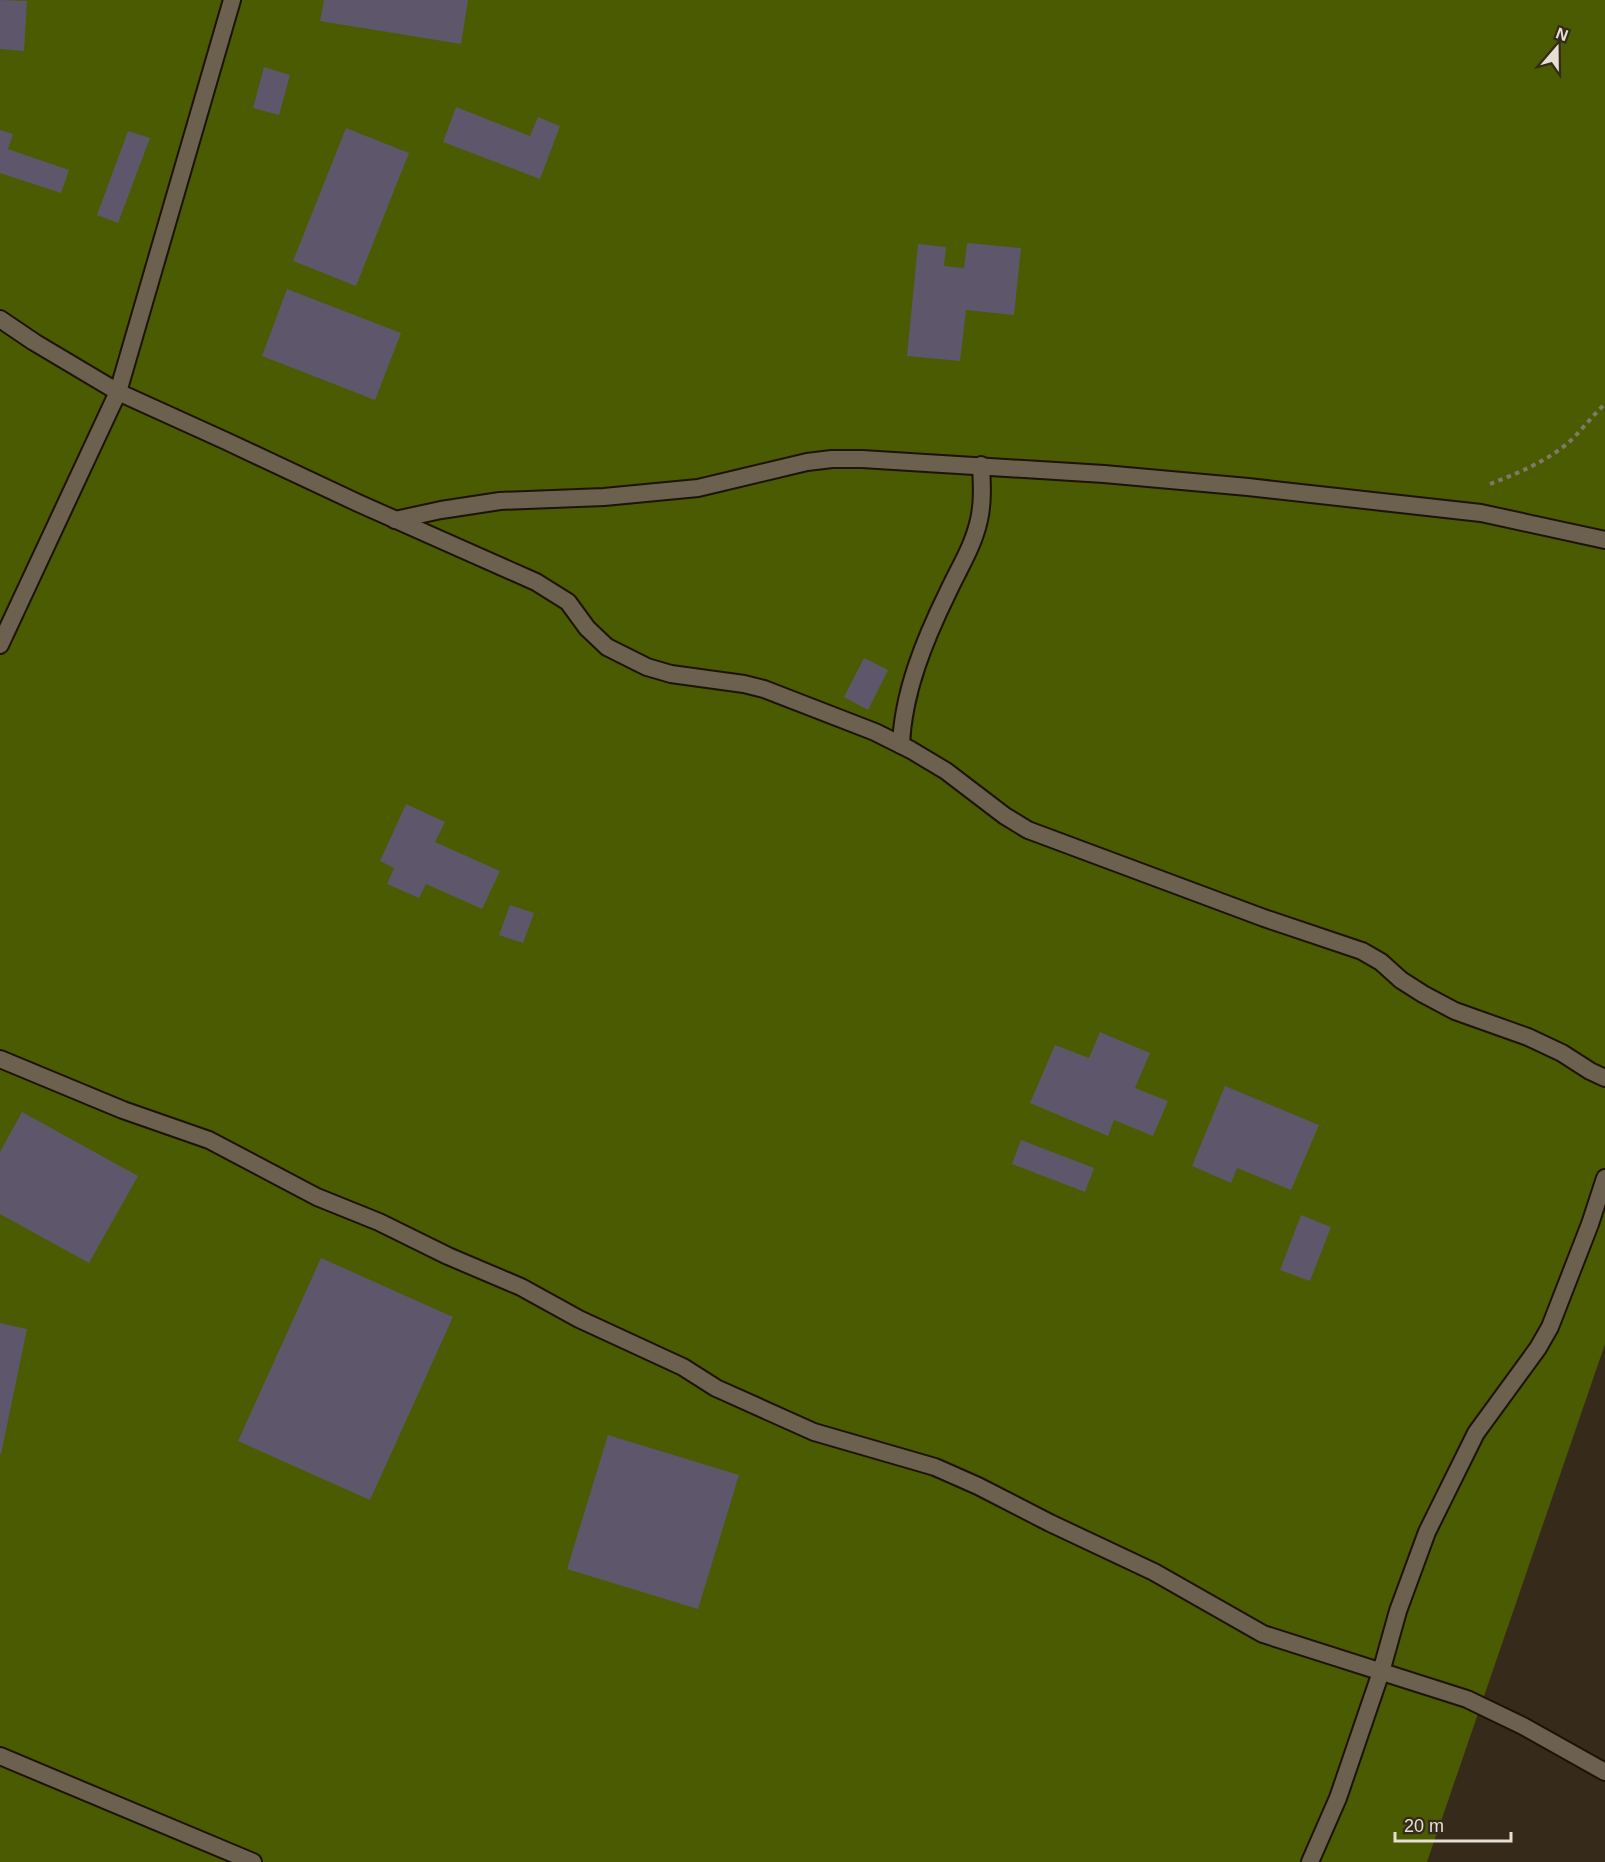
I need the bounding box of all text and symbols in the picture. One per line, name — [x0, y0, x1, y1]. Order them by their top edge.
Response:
north arrow — [1527, 18, 1587, 78]
text: N — [1554, 24, 1570, 44]
scale bar — [1395, 1805, 1510, 1843]
text: 20 m — [1404, 1816, 1444, 1836]

